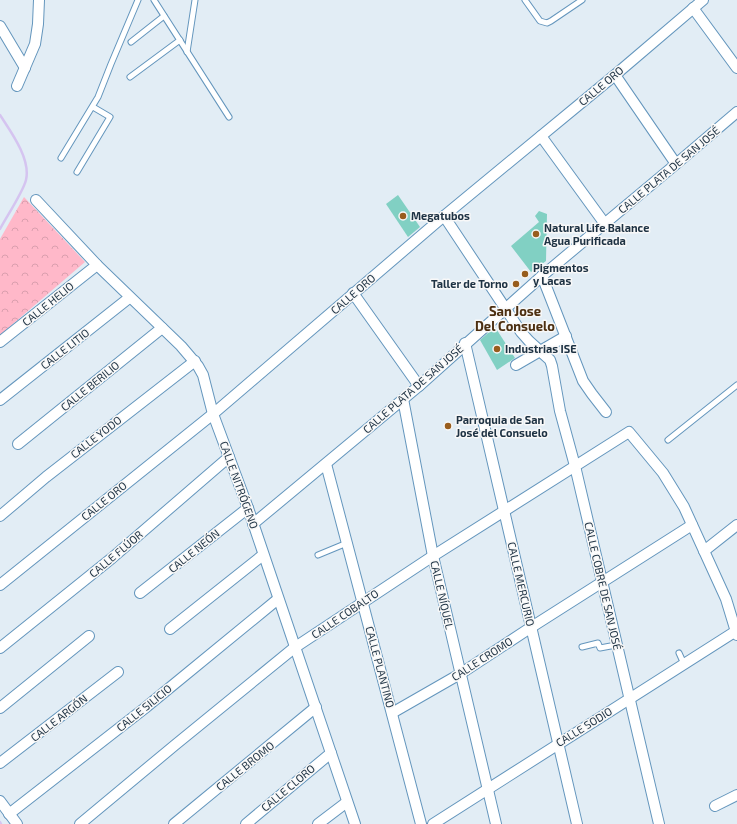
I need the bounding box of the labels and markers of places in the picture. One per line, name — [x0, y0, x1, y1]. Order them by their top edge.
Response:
place label: Megatubos — [411, 209, 470, 222]
marker: Megatubos — [398, 211, 408, 221]
place label: Natural Life Balance Agua Purificada — [544, 221, 649, 247]
marker: Natural Life Balance Agua Purificada — [531, 229, 541, 239]
place label: Pigmentos y Lacas — [533, 261, 589, 288]
marker: Pigmentos y Lacas — [520, 269, 530, 279]
place label: Taller de Torno — [431, 277, 509, 290]
marker: Taller de Torno — [511, 279, 521, 289]
place label: Industrias ISE — [505, 342, 577, 355]
marker: Industrias ISE — [492, 344, 502, 354]
place label: Parroquia de San José del Consuelo — [456, 413, 548, 439]
marker: Parroquia de San José del Consuelo — [443, 421, 453, 431]

